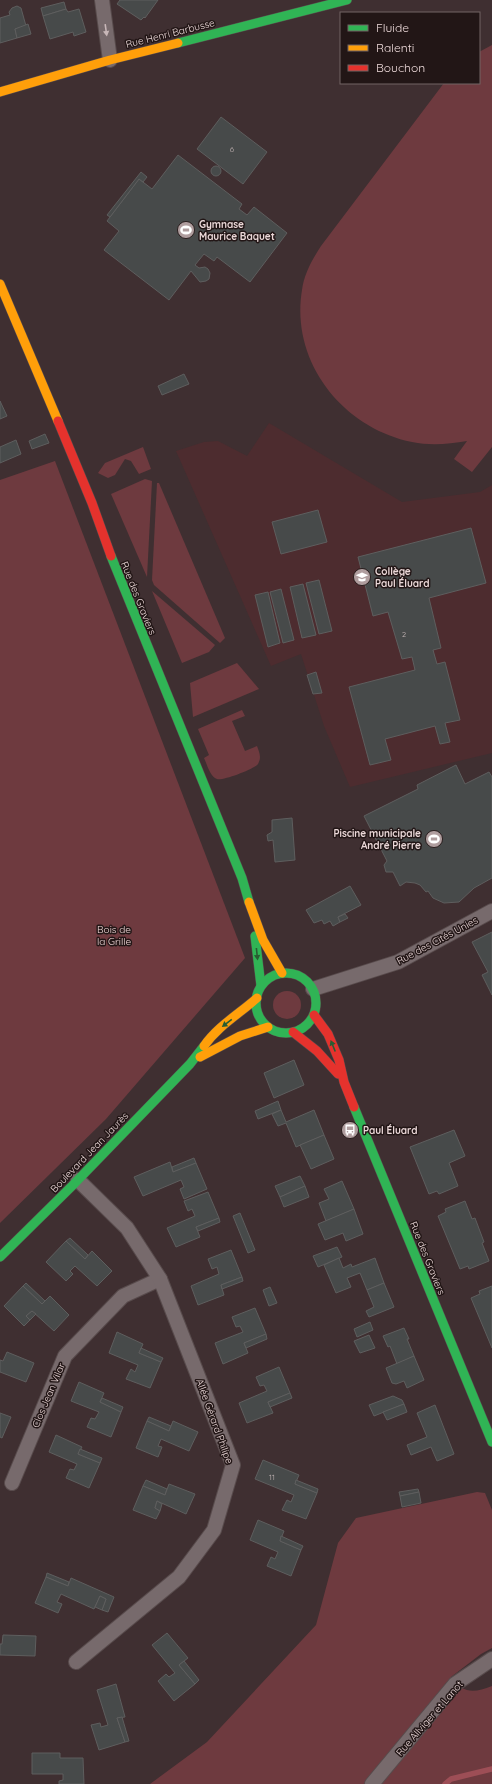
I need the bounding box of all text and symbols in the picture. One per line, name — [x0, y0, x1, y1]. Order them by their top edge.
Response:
legend — [340, 12, 480, 84]
street label: Rue Henri Barbusse — [124, 16, 216, 51]
text: Fluide — [376, 20, 409, 35]
one-way arrow — [103, 24, 109, 36]
text: Ralenti — [376, 40, 414, 55]
text: Bouchon — [376, 60, 425, 75]
house number: 6 — [230, 144, 235, 154]
place label: Gymnase Maurice Baquet — [199, 218, 275, 243]
sports icon: Gymnase Maurice Baquet — [176, 220, 196, 240]
street label: Rue des Graviers — [118, 560, 159, 637]
place label: Collège Paul Éluard — [375, 565, 429, 590]
school or university icon: Collège Paul Éluard — [352, 567, 372, 587]
house number: 2 — [402, 629, 407, 639]
place label: Piscine municipale André Pierre — [334, 827, 421, 852]
sports icon: Piscine municipale André Pierre — [424, 829, 444, 849]
street label: Rue des Cités Unies — [394, 913, 480, 967]
park label: Bois de la Grille — [97, 923, 131, 948]
one-way arrow — [253, 948, 260, 960]
one-way arrow — [221, 1018, 232, 1027]
one-way arrow — [330, 1040, 336, 1052]
street label: Boulevard Jean Jaurès — [47, 1109, 131, 1195]
bus stop icon: Paul Éluard — [340, 1120, 360, 1140]
place label: Paul Éluard — [363, 1124, 417, 1137]
street label: Rue des Graviers — [407, 1220, 448, 1297]
street label: Clos Jean Vilar — [29, 1361, 68, 1430]
street label: Allée Gérard Philipe — [193, 1377, 236, 1466]
house number: 11 — [269, 1472, 275, 1482]
street label: Rue Allviger et Lanot — [393, 1678, 466, 1759]

